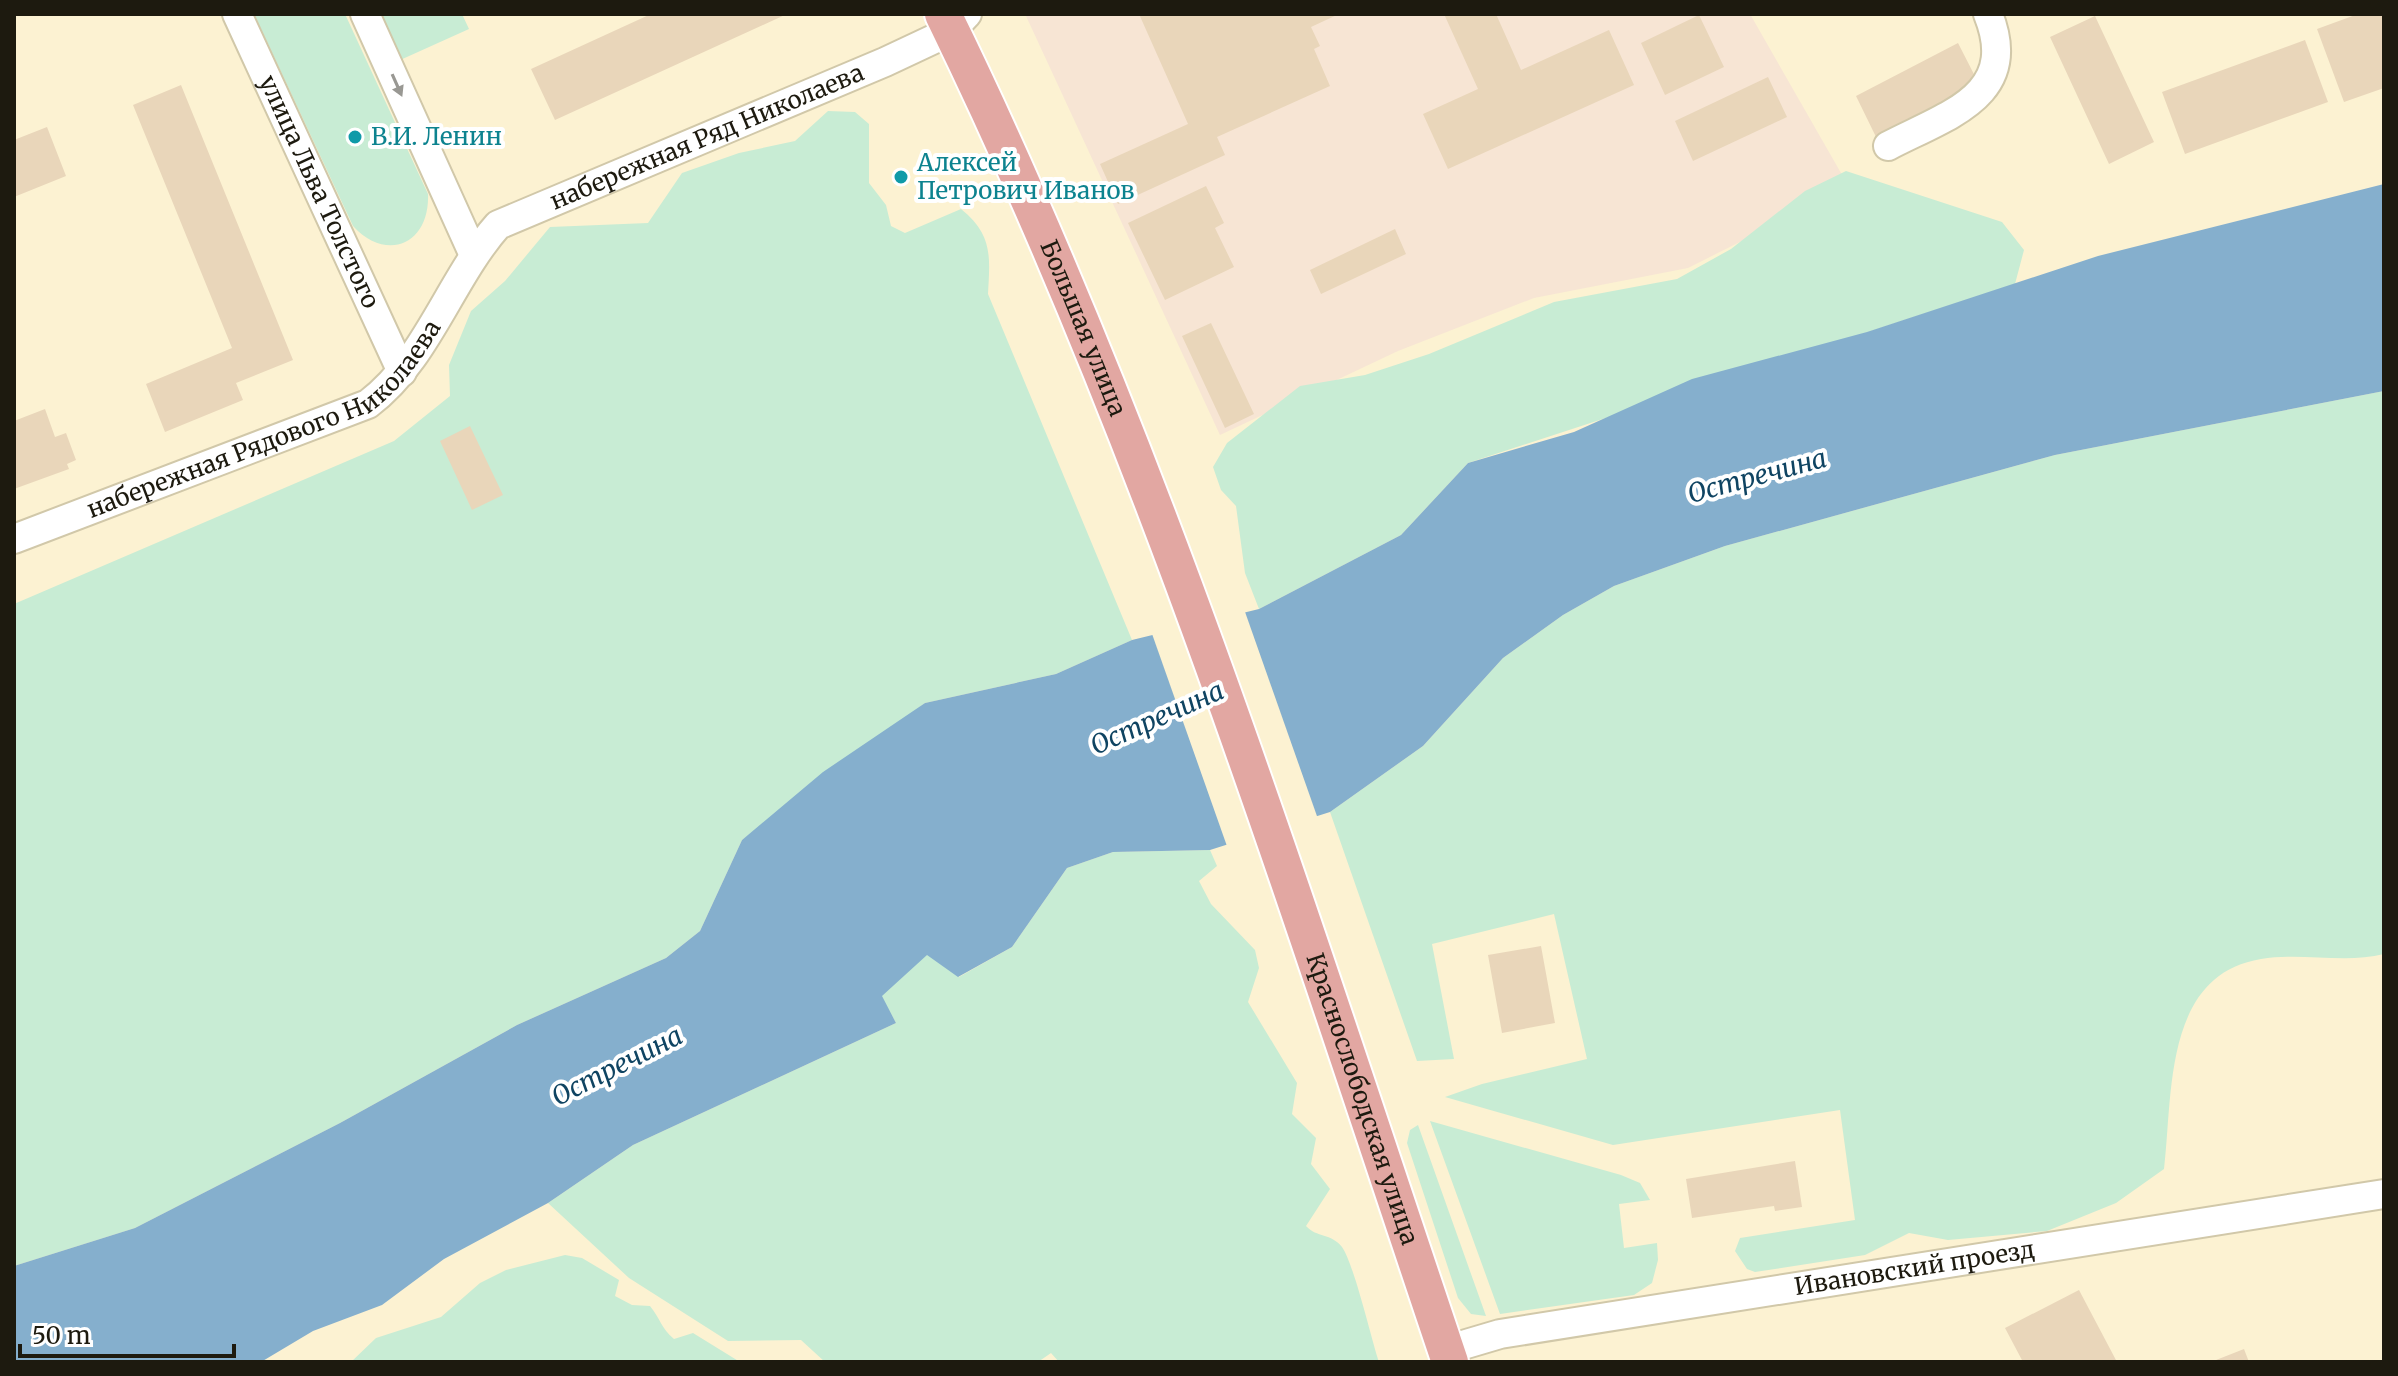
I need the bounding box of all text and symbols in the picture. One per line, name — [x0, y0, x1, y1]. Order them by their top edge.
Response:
street label: набережная Ряд Николаева — [545, 57, 868, 216]
street label: улица Льва Толстого — [252, 70, 387, 313]
one-way arrow — [390, 73, 404, 97]
place label: В.И. Ленин — [371, 121, 502, 152]
marker: В.И. Ленин — [346, 128, 364, 146]
place label: Алексей Петрович Иванов — [916, 147, 1134, 206]
marker: Алексей Петрович Иванов — [892, 168, 910, 186]
street label: Большая улица — [1033, 235, 1134, 421]
street label: набережная Рядового Николаева — [82, 314, 447, 525]
water label: Остречина — [1684, 441, 1830, 510]
water label: Остречина — [1085, 673, 1229, 762]
street label: Краснослободская улица — [1299, 949, 1426, 1249]
water label: Остречина — [546, 1018, 688, 1113]
street label: Ивановский проезд — [1792, 1234, 2037, 1302]
scale bar — [20, 1308, 234, 1358]
text: 50 m — [32, 1320, 91, 1351]

